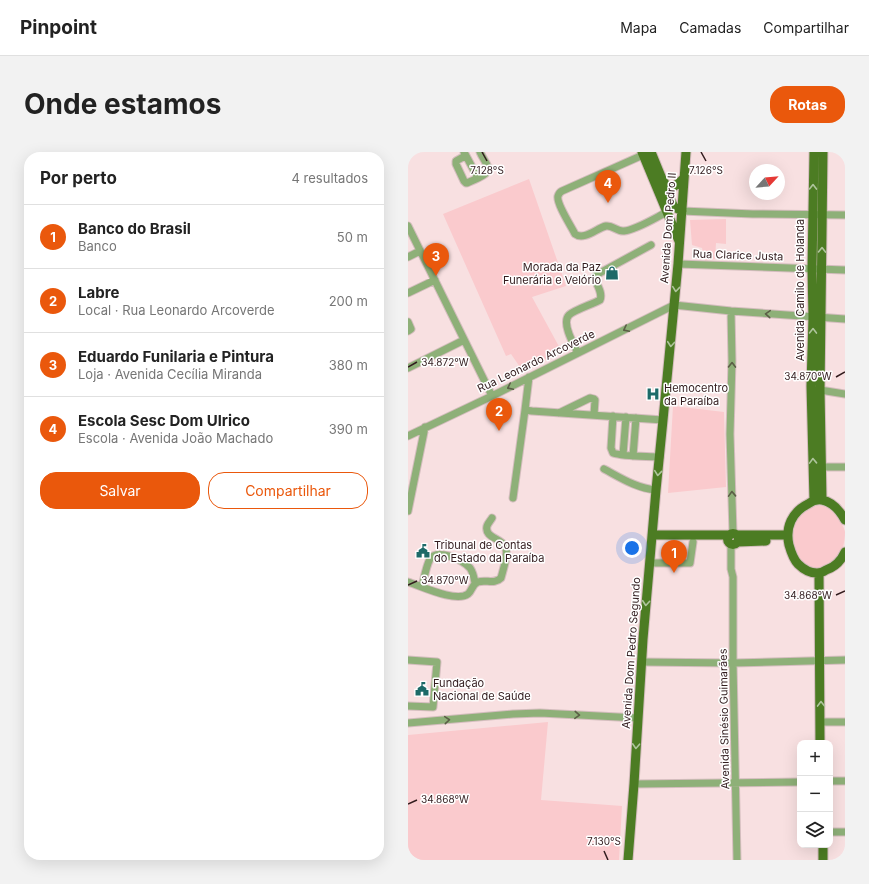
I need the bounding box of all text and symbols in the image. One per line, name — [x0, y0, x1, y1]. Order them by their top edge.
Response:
text: Pinpoint — [20, 16, 97, 39]
text: Mapa — [620, 19, 657, 36]
text: Camadas — [679, 19, 741, 36]
text: Compartilhar — [763, 19, 849, 36]
button: Rotas — [770, 86, 845, 123]
text: Onde estamos — [24, 87, 221, 121]
text: 7.128°S — [470, 164, 504, 176]
text: 7.126°S — [689, 164, 723, 176]
north arrow — [749, 164, 785, 200]
text: Por perto — [40, 168, 117, 188]
text: 4 resultados — [292, 170, 368, 186]
pin: 4 — [595, 170, 621, 203]
street label: Avenida Dom Pedro II — [657, 172, 679, 284]
one-way arrow — [809, 184, 818, 190]
text: Banco do Brasil — [78, 219, 191, 238]
street label: Avenida Camilo de Holanda — [793, 219, 807, 361]
text: 1 — [50, 229, 56, 245]
text: 50 m — [337, 229, 368, 245]
text: Banco — [78, 238, 117, 254]
pin: 3 — [423, 243, 449, 276]
street label: Rua Clarice Justa — [692, 246, 784, 264]
one-way arrow — [817, 247, 826, 253]
place label: Morada da Paz Funerária e Velório — [503, 260, 601, 287]
shop icon: Morada da Paz Funerária e Velório — [604, 265, 620, 281]
text: Labre — [78, 283, 119, 302]
one-way arrow — [671, 286, 680, 292]
text: 2 — [49, 293, 57, 309]
text: 200 m — [329, 293, 368, 309]
text: Local · Rua Leonardo Arcoverde — [78, 302, 274, 318]
one-way arrow — [765, 309, 771, 318]
one-way arrow — [623, 324, 631, 332]
street label: Rua Leonardo Arcoverde — [475, 326, 597, 396]
one-way arrow — [808, 328, 817, 334]
one-way arrow — [666, 341, 675, 347]
text: Eduardo Funilaria e Pintura — [78, 347, 274, 366]
text: 34.872°W — [421, 356, 469, 368]
text: 3 — [49, 357, 57, 373]
text: 380 m — [329, 357, 368, 373]
one-way arrow — [728, 362, 736, 368]
text: Loja · Avenida Cecília Miranda — [78, 366, 262, 382]
text: 34.870°W — [784, 370, 832, 382]
place label: Hemocentro da Paraíba — [664, 381, 729, 408]
one-way arrow — [507, 382, 514, 390]
hospital icon: Hemocentro da Paraíba — [645, 386, 661, 402]
pin: 2 — [486, 398, 512, 431]
text: Escola Sesc Dom Ulrico — [78, 411, 250, 430]
text: 4 — [49, 421, 57, 437]
text: 390 m — [329, 421, 368, 437]
text: Escola · Avenida João Machado — [78, 430, 273, 446]
one-way arrow — [809, 458, 817, 464]
one-way arrow — [654, 470, 663, 476]
button: Salvar — [40, 472, 200, 509]
button: Compartilhar — [208, 472, 368, 509]
one-way arrow — [728, 491, 736, 497]
place label: Tribunal de Contas do Estado da Paraíba — [434, 538, 544, 565]
your location — [622, 538, 642, 558]
pin: 1 — [661, 540, 687, 573]
public building icon: Tribunal de Contas do Estado da Paraíba — [415, 543, 431, 559]
text: 34.870°W — [421, 574, 469, 586]
street label: Avenida Dom Pedro Segundo — [619, 576, 643, 729]
text: 34.868°W — [784, 589, 832, 601]
one-way arrow — [642, 600, 651, 606]
street label: Avenida Sinésio Guimarães — [716, 648, 732, 790]
place label: Fundação Nacional de Saúde — [433, 676, 531, 703]
public building icon: Fundação Nacional de Saúde — [414, 681, 430, 697]
one-way arrow — [816, 701, 825, 707]
one-way arrow — [574, 710, 580, 719]
one-way arrow — [444, 715, 450, 724]
map controls — [797, 740, 833, 848]
button: + — [797, 740, 833, 776]
one-way arrow — [632, 743, 640, 749]
button: − — [797, 776, 833, 812]
text: 34.868°W — [421, 793, 469, 805]
button: layers — [797, 812, 833, 848]
text: 7.130°S — [587, 835, 621, 847]

